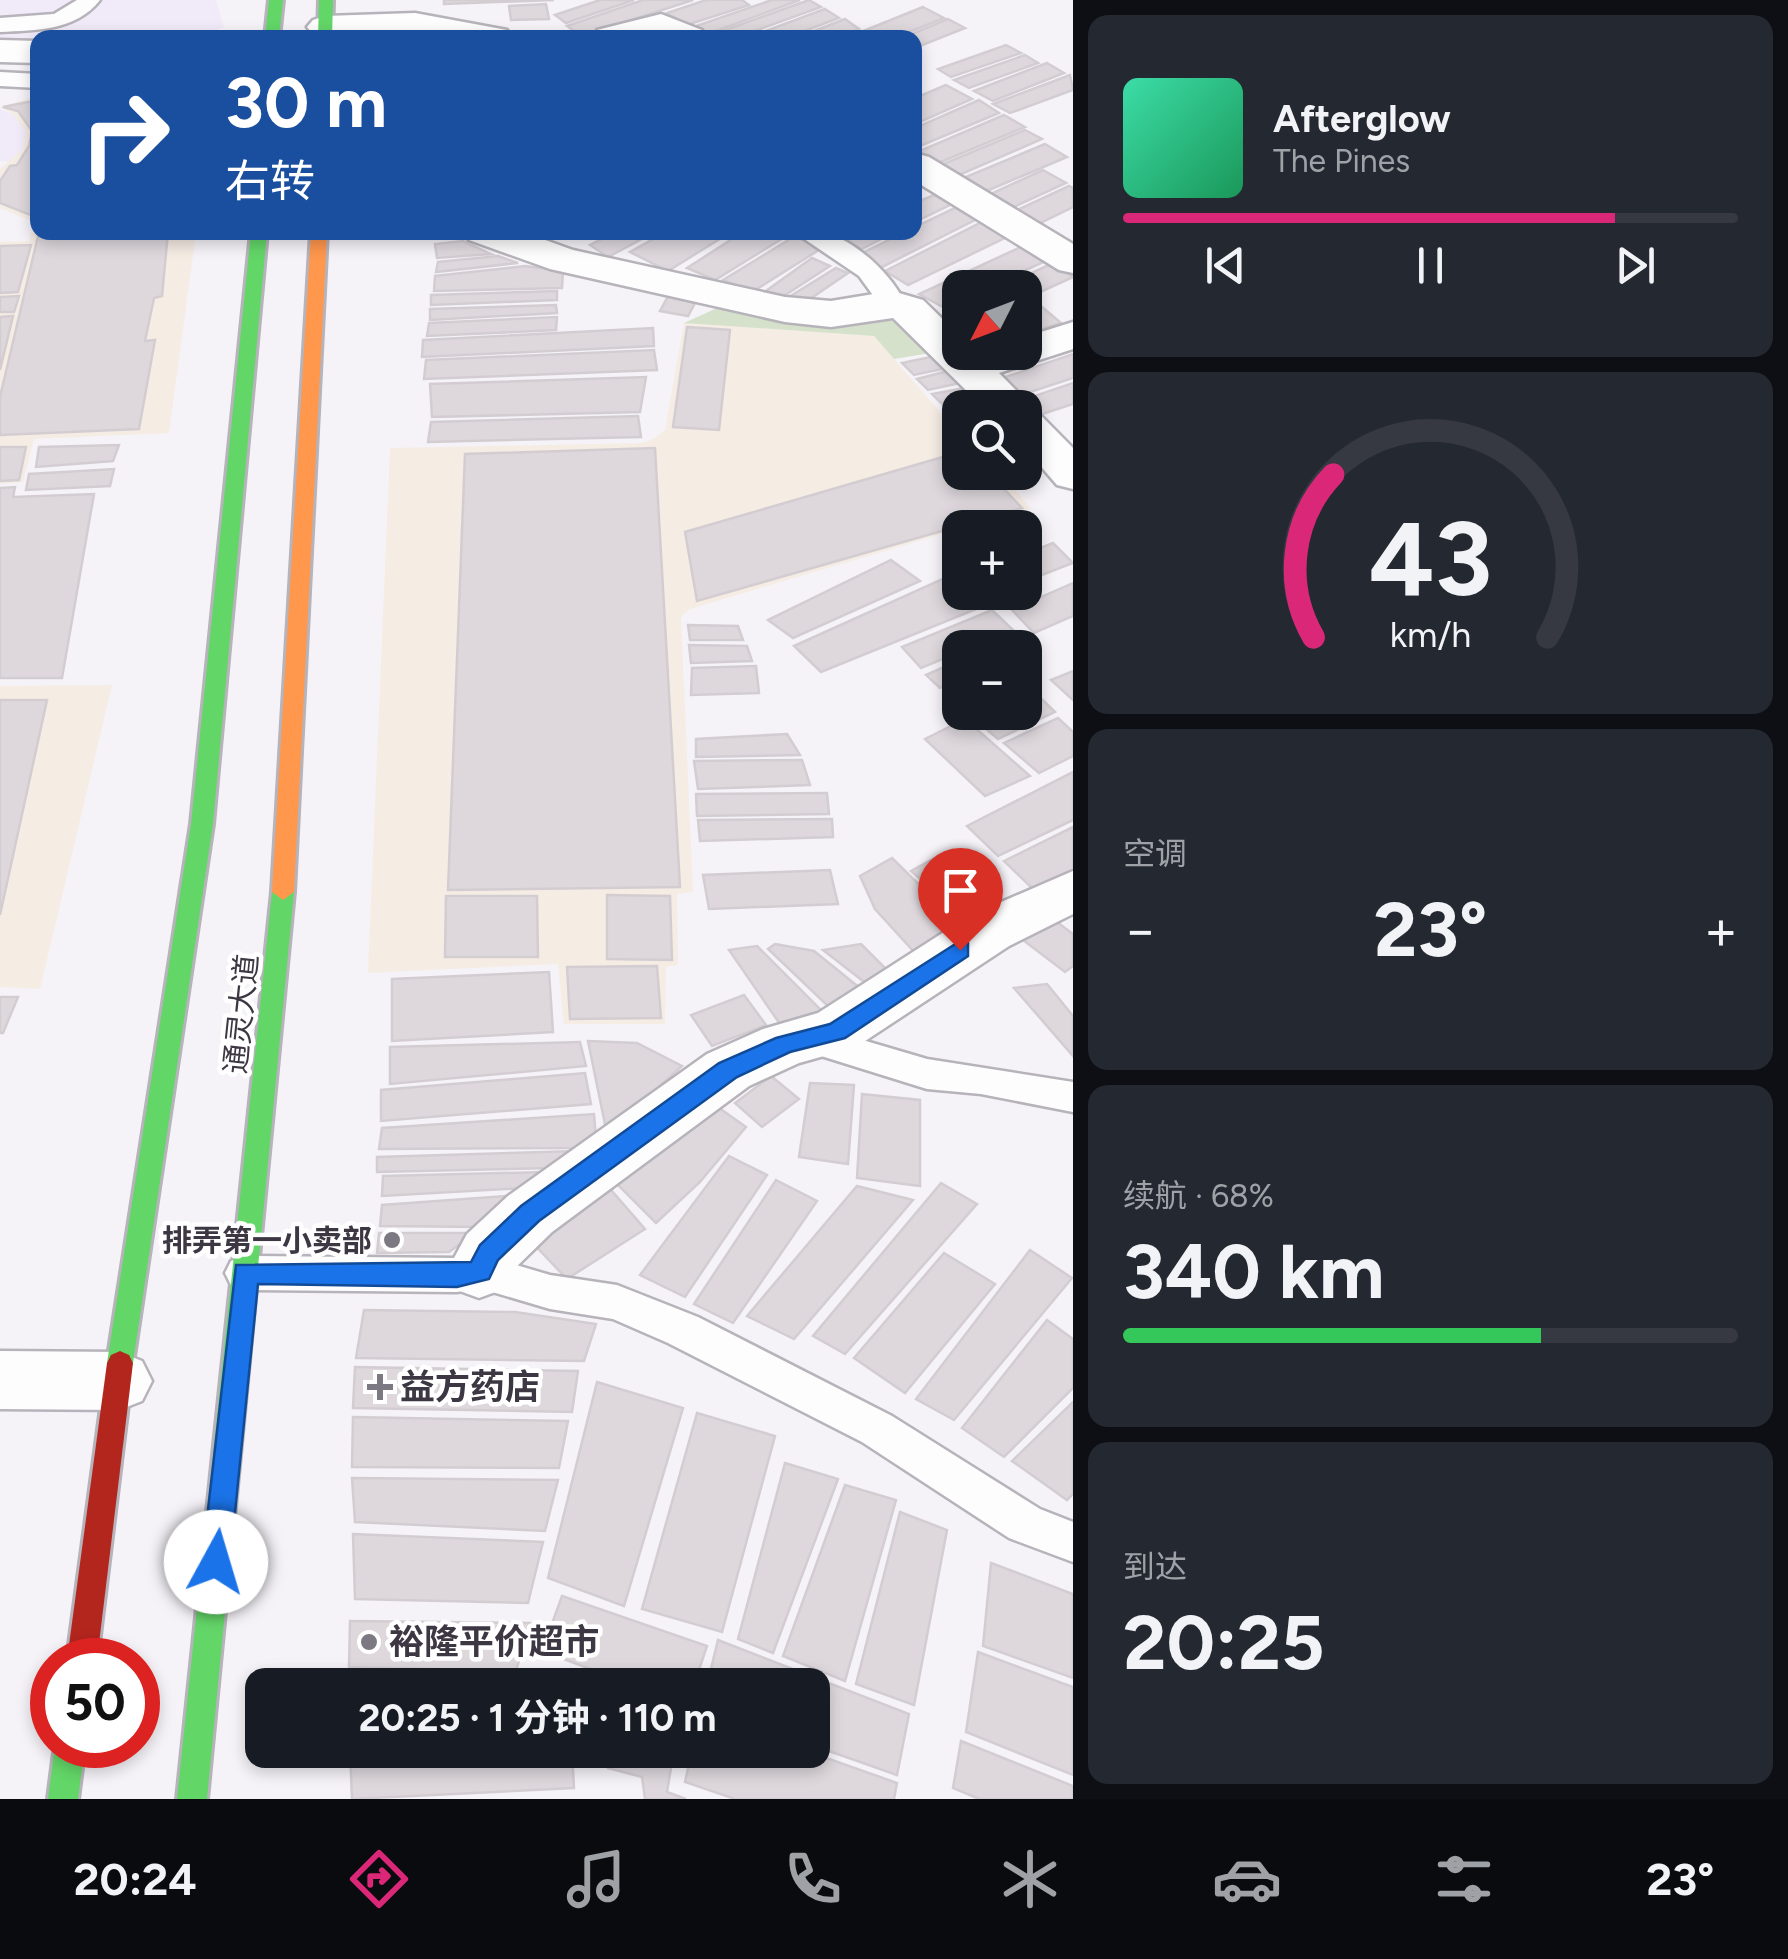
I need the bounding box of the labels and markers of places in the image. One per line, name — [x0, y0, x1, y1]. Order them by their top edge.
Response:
pin — [918, 848, 1003, 951]
place label: 排弄第一小卖部 — [162, 1222, 372, 1259]
marker: 排弄第一小卖部 — [381, 1229, 403, 1251]
place label: 益方药店 — [400, 1366, 540, 1408]
marker: 益方药店 — [369, 1376, 391, 1398]
place label: 裕隆平价超市 — [389, 1621, 599, 1663]
marker: 裕隆平价超市 — [358, 1631, 380, 1653]

